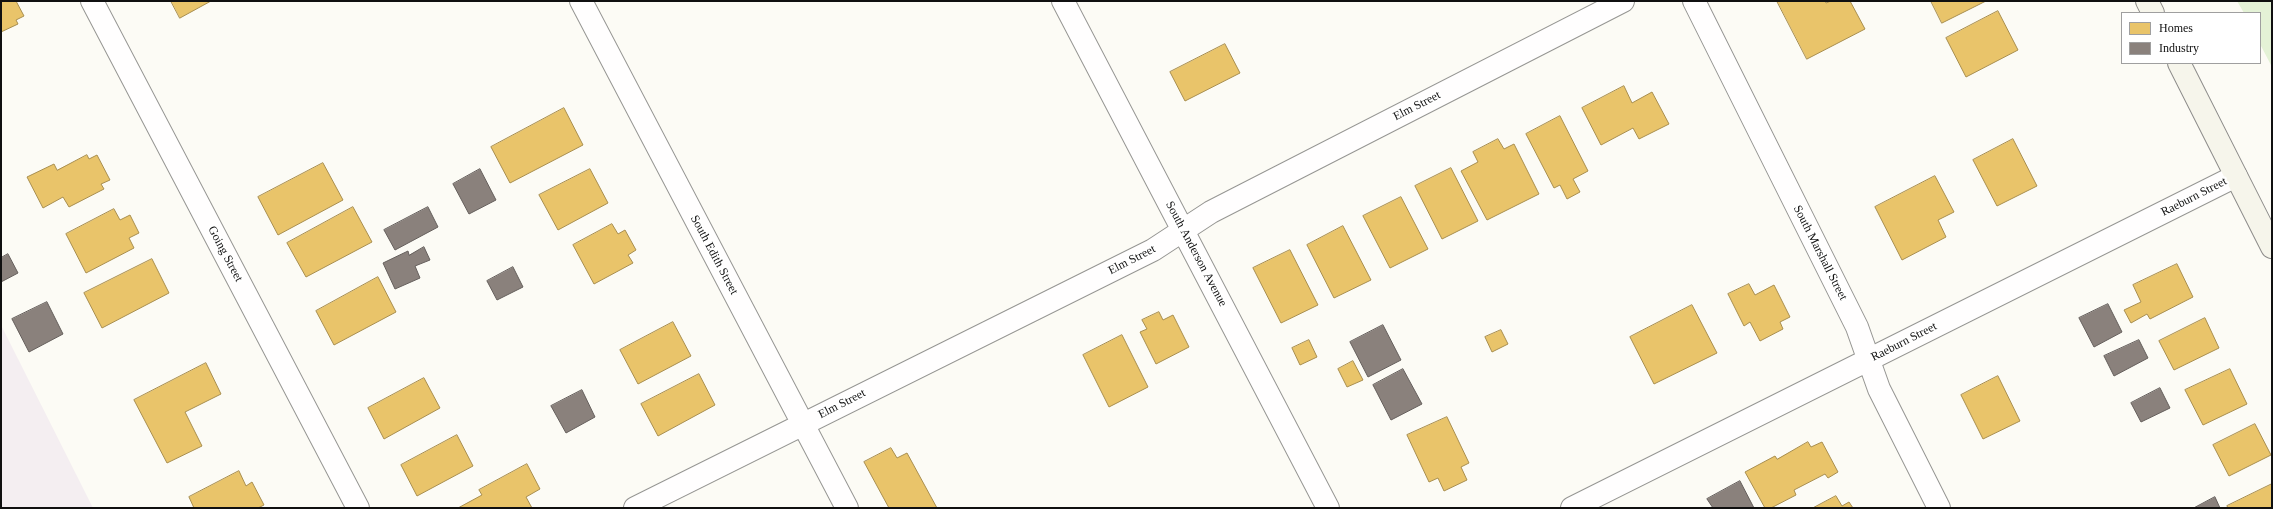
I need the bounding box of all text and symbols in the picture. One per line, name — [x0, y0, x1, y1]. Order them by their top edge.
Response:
legend — [2121, 12, 2261, 64]
text: Homes — [2159, 21, 2193, 35]
text: Industry — [2159, 41, 2199, 55]
street label: Elm Street — [1391, 88, 1443, 124]
street label: Raeburn Street — [2159, 174, 2229, 220]
street label: South Anderson Avenue — [1162, 199, 1230, 309]
street label: South Marshall Street — [1790, 203, 1850, 303]
street label: South Edith Street — [687, 213, 741, 297]
street label: Going Street — [204, 224, 246, 284]
street label: Elm Street — [1106, 242, 1158, 278]
street label: Raeburn Street — [1869, 319, 1939, 365]
street label: Elm Street — [816, 386, 868, 422]

